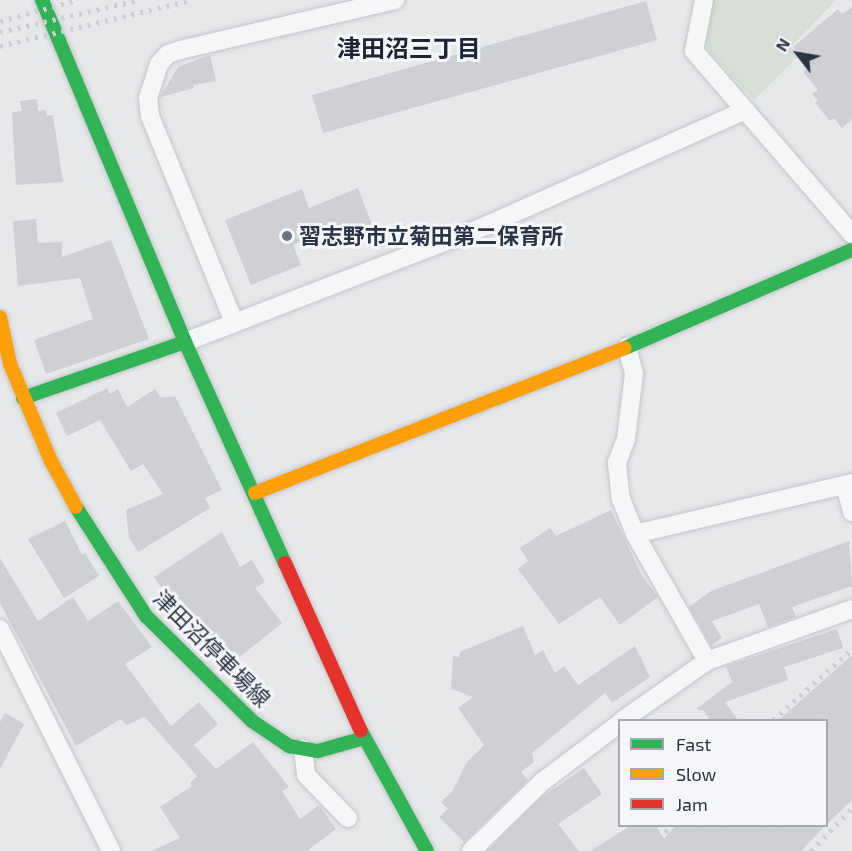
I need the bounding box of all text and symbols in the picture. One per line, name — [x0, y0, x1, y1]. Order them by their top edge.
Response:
north arrow — [768, 24, 828, 84]
district label: 津田沼三丁目 — [337, 34, 481, 62]
text: N — [771, 35, 793, 54]
place label: 習志野市立菊田第二保育所 — [299, 223, 563, 249]
marker: 習志野市立菊田第二保育所 — [280, 229, 294, 243]
street label: 津田沼停車場線 — [148, 584, 276, 712]
legend — [618, 719, 828, 827]
text: Fast — [676, 733, 711, 755]
text: Slow — [676, 763, 716, 785]
text: Jam — [676, 793, 708, 815]

